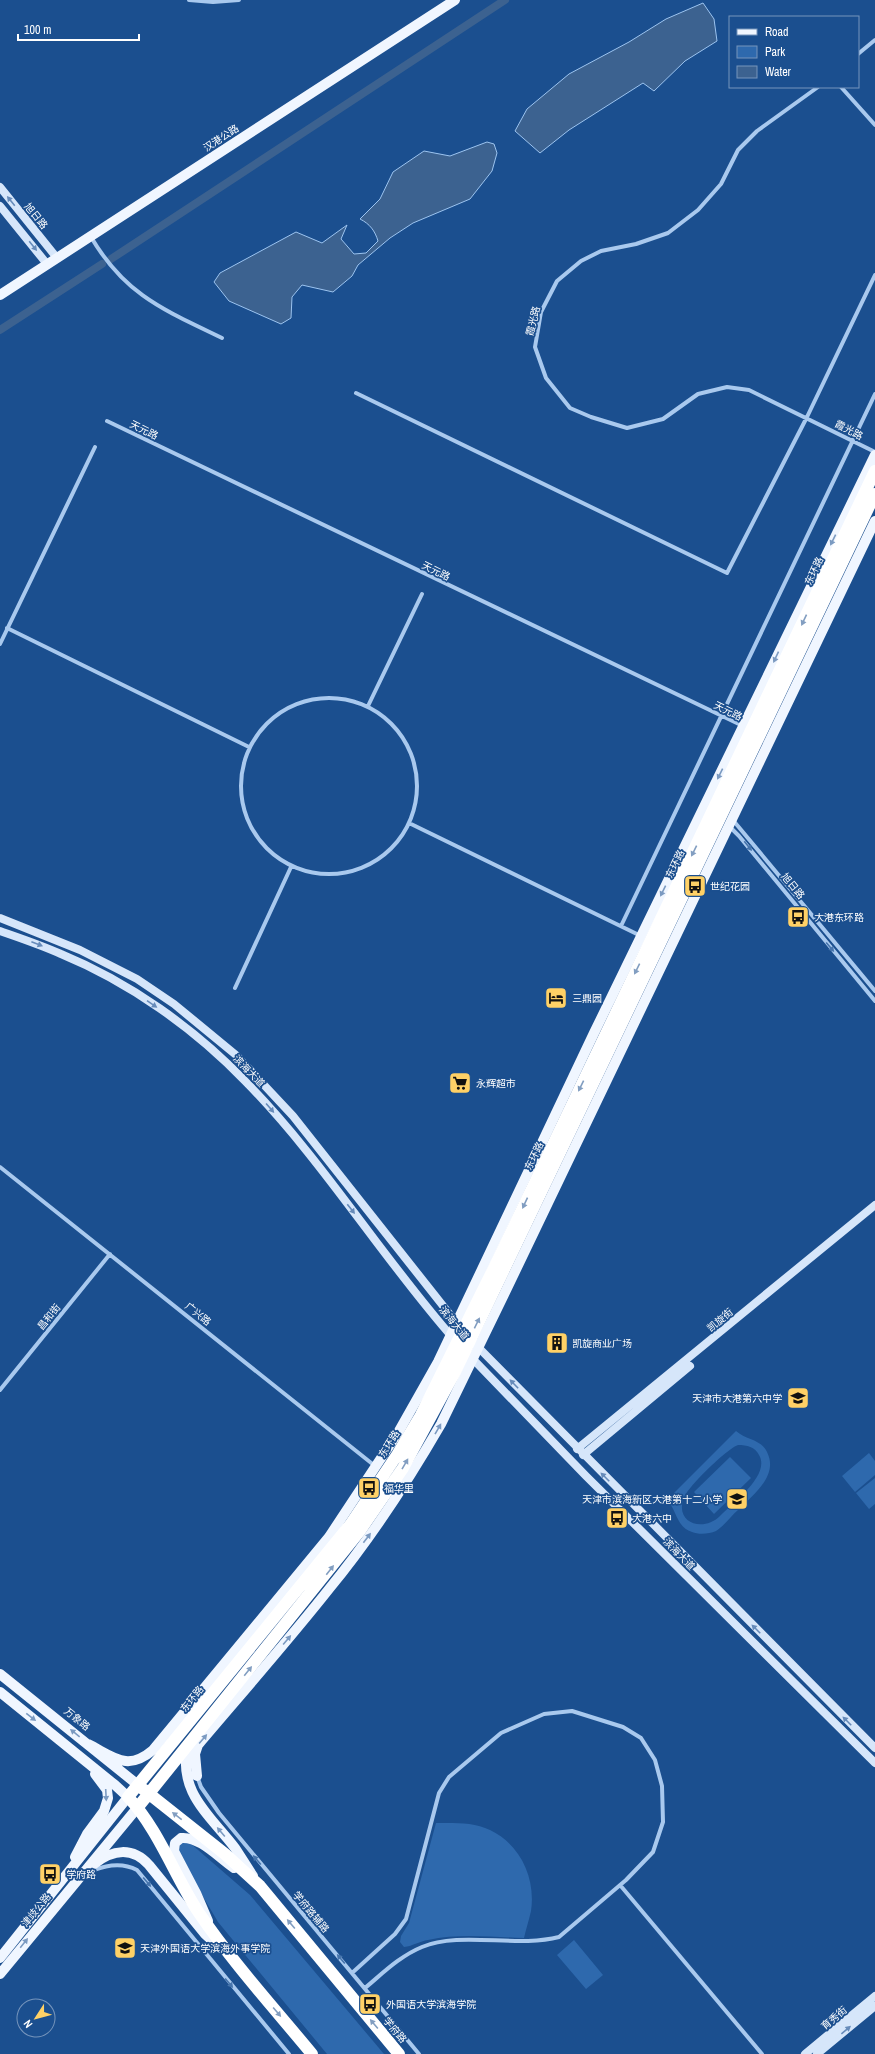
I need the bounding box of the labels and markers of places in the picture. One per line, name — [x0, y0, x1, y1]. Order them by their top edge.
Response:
bus stop icon: 世纪花园 — [682, 873, 708, 899]
place label: 世纪花园 — [710, 880, 750, 893]
bus stop icon: 大港东环路 — [785, 904, 811, 930]
place label: 大港东环路 — [814, 911, 864, 924]
hotel icon: 三鼎园 — [543, 985, 569, 1011]
place label: 三鼎园 — [572, 992, 602, 1005]
supermarket icon: 永辉超市 — [447, 1070, 473, 1096]
place label: 永辉超市 — [476, 1077, 516, 1090]
building icon: 凯旋商业广场 — [544, 1330, 570, 1356]
place label: 凯旋商业广场 — [572, 1337, 632, 1350]
school or university icon: 天津市大港第六中学 — [785, 1385, 811, 1411]
place label: 天津市大港第六中学 — [692, 1392, 782, 1405]
bus stop icon: 福华里 — [356, 1475, 382, 1501]
place label: 福华里 — [384, 1482, 414, 1495]
school or university icon: 天津市滨海新区大港第十二小学 — [724, 1486, 750, 1512]
place label: 天津市滨海新区大港第十二小学 — [582, 1493, 722, 1506]
bus stop icon: 大港六中 — [604, 1505, 630, 1531]
place label: 大港六中 — [632, 1512, 672, 1525]
bus stop icon: 学府路 — [37, 1861, 63, 1887]
place label: 学府路 — [66, 1868, 96, 1881]
school or university icon: 天津外国语大学滨海外事学院 — [112, 1935, 138, 1961]
place label: 天津外国语大学滨海外事学院 — [140, 1942, 270, 1955]
bus stop icon: 外国语大学滨海学院 — [357, 1991, 383, 2017]
place label: 外国语大学滨海学院 — [386, 1998, 476, 2011]

